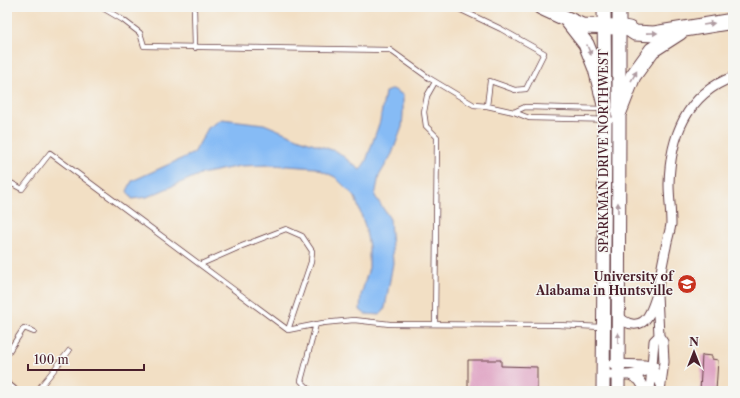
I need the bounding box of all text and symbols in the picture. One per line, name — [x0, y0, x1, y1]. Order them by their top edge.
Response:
one-way arrow — [703, 21, 716, 27]
one-way arrow — [646, 30, 659, 36]
one-way arrow — [586, 44, 592, 56]
street label: SPARKMAN DRIVE NORTHWEST — [596, 49, 611, 253]
one-way arrow — [631, 70, 638, 82]
one-way arrow — [615, 201, 621, 214]
place label: University of Alabama in Huntsville — [535, 269, 675, 298]
school or university icon: University of Alabama in Huntsville — [676, 273, 698, 295]
one-way arrow — [615, 331, 621, 344]
north arrow — [674, 332, 714, 372]
text: N — [689, 335, 699, 349]
scale bar — [28, 346, 144, 372]
text: 100 m — [34, 352, 69, 367]

